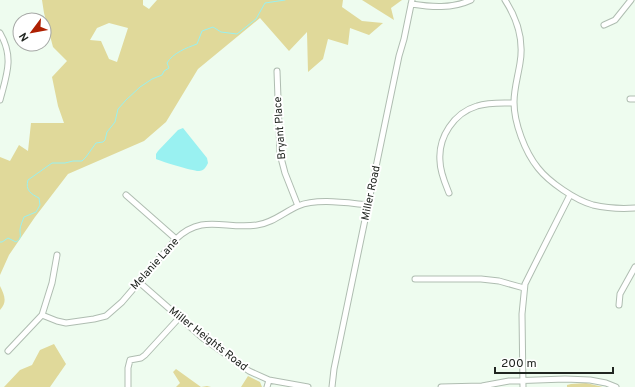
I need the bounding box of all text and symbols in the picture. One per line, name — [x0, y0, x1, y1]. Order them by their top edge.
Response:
north arrow — [12, 12, 52, 52]
text: N — [16, 30, 32, 44]
street label: Bryant Place — [271, 96, 289, 160]
street label: Miller Road — [358, 164, 384, 222]
street label: Melanie Lane — [128, 235, 182, 293]
street label: Miller Heights Road — [166, 304, 250, 374]
scale bar — [495, 349, 613, 375]
text: 200 m — [501, 356, 537, 372]

